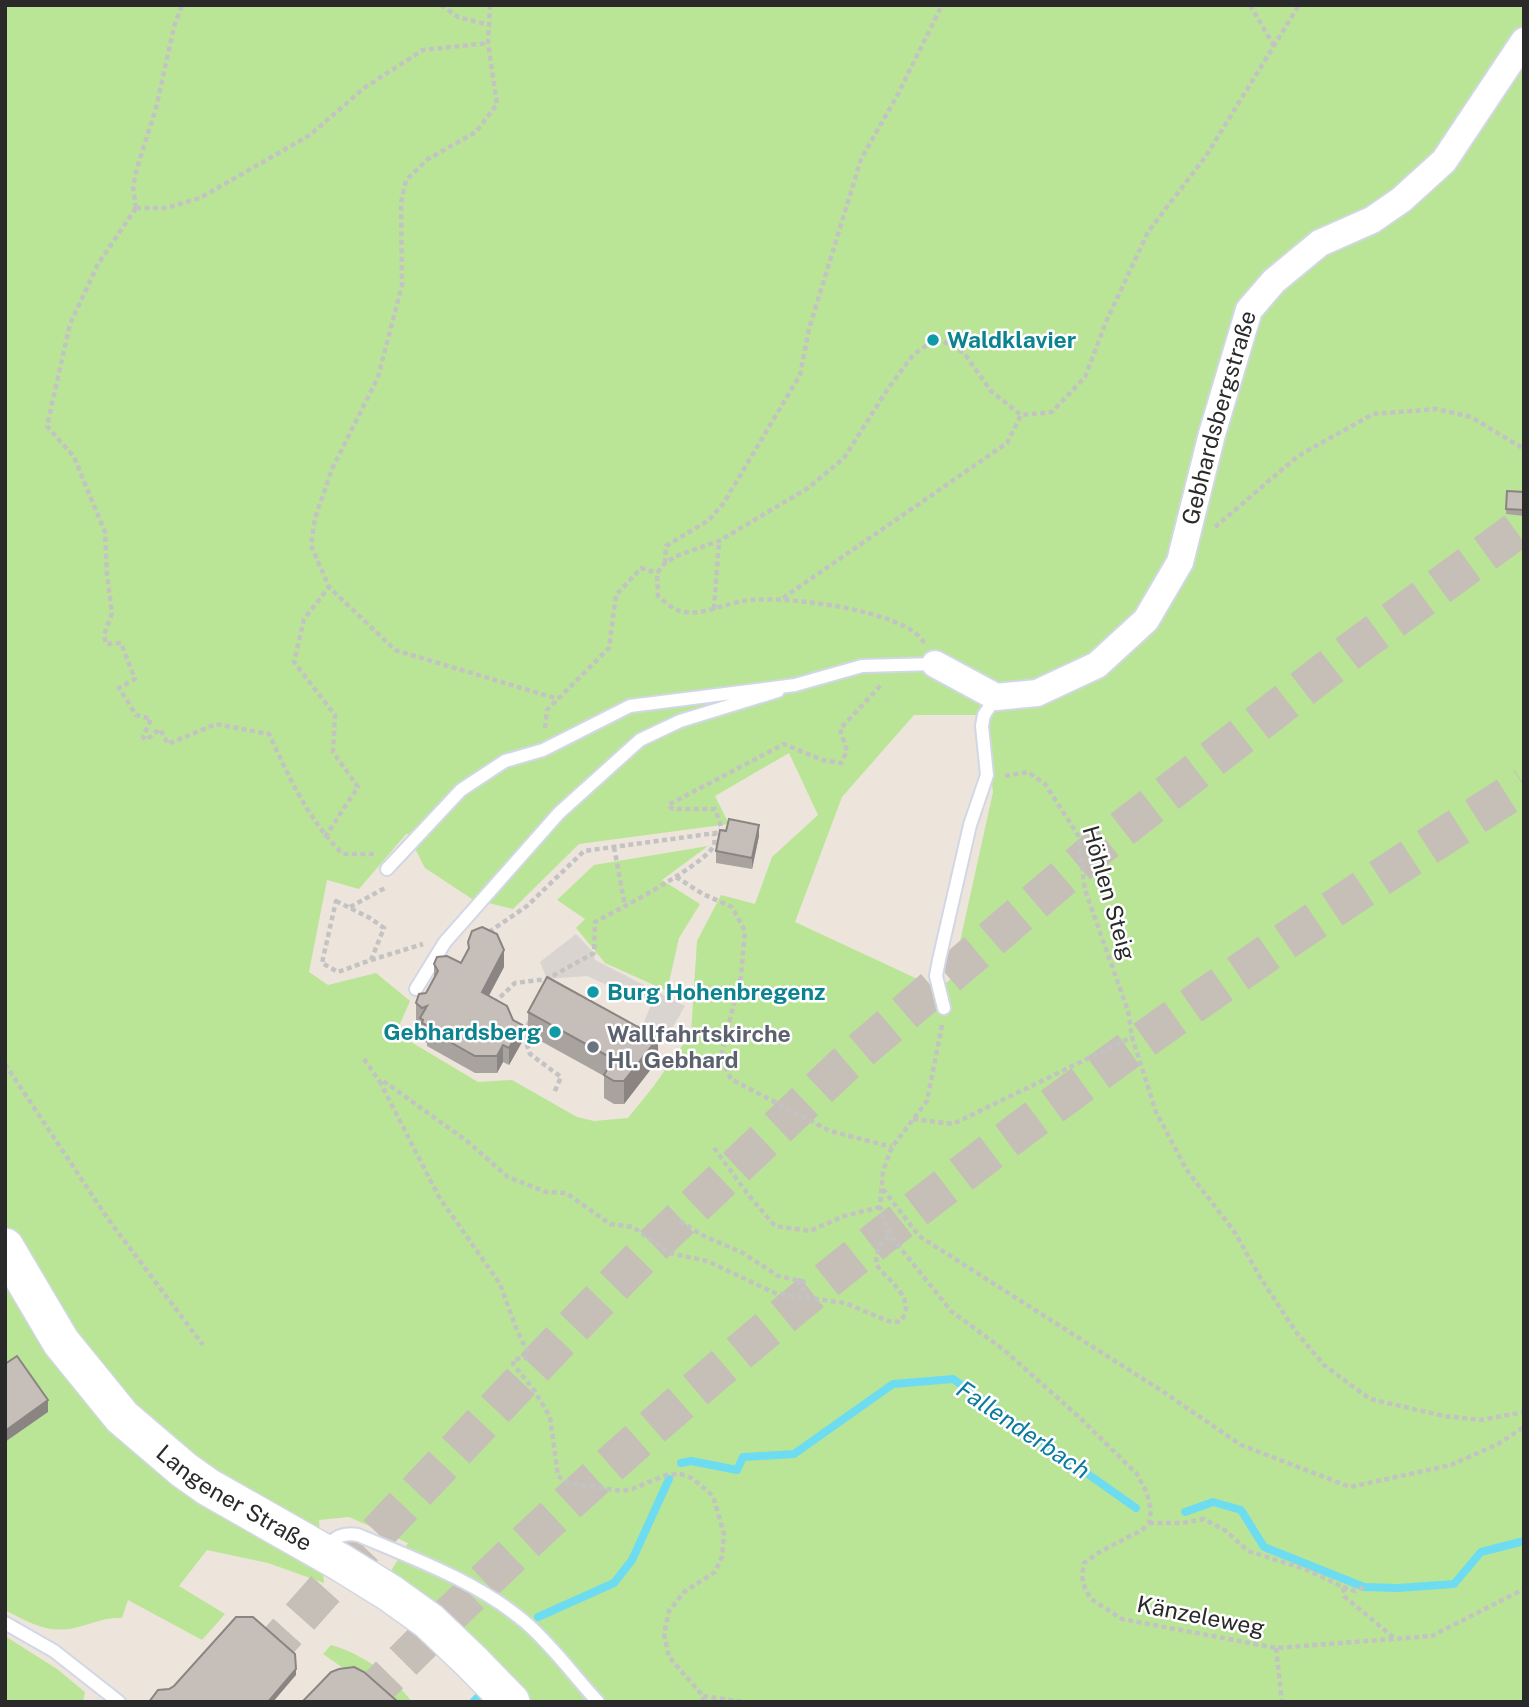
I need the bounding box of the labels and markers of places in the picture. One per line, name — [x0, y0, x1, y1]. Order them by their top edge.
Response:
place label: Waldklavier — [947, 326, 1076, 353]
marker: Waldklavier — [925, 332, 941, 348]
place label: Burg Hohenbregenz — [607, 978, 826, 1005]
marker: Burg Hohenbregenz — [585, 984, 601, 1000]
place label: Gebhardsberg — [383, 1018, 541, 1045]
place label: Wallfahrtskirche Hl. Gebhard — [607, 1020, 791, 1073]
marker: Gebhardsberg — [547, 1024, 563, 1040]
marker: Wallfahrtskirche Hl. Gebhard — [585, 1039, 601, 1055]

